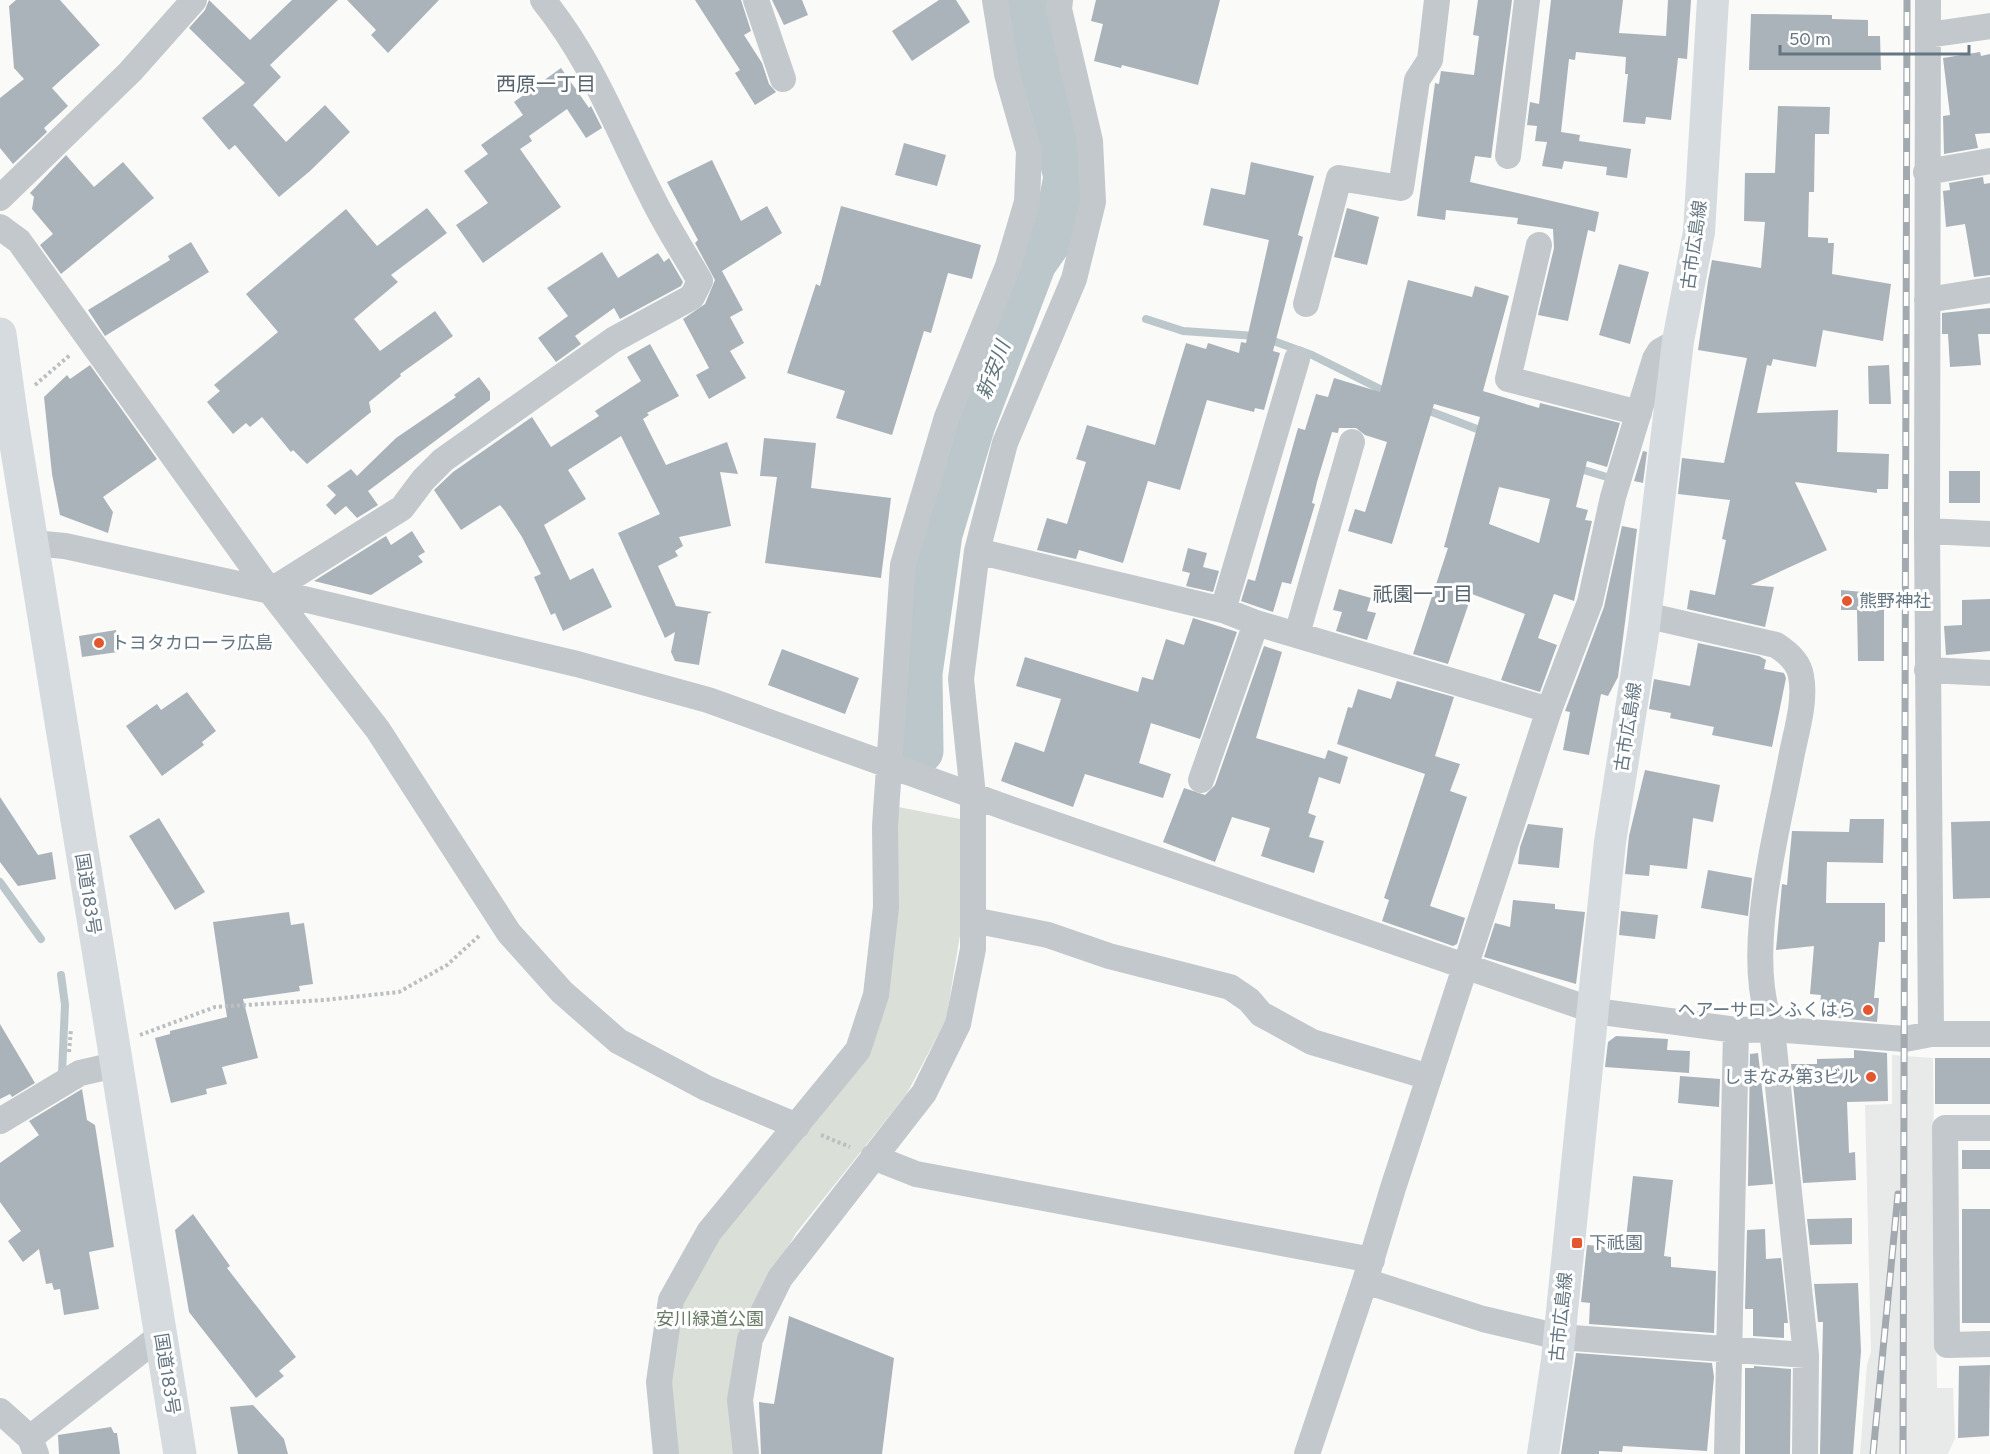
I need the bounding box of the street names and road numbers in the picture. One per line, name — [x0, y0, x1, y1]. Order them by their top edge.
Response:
street label: 古市広島線 — [1677, 199, 1711, 291]
street label: 古市広島線 — [1610, 681, 1646, 773]
street label: 国道183号 — [71, 852, 105, 936]
street label: 古市広島線 — [1545, 1271, 1577, 1363]
street label: 国道183号 — [150, 1332, 184, 1416]

